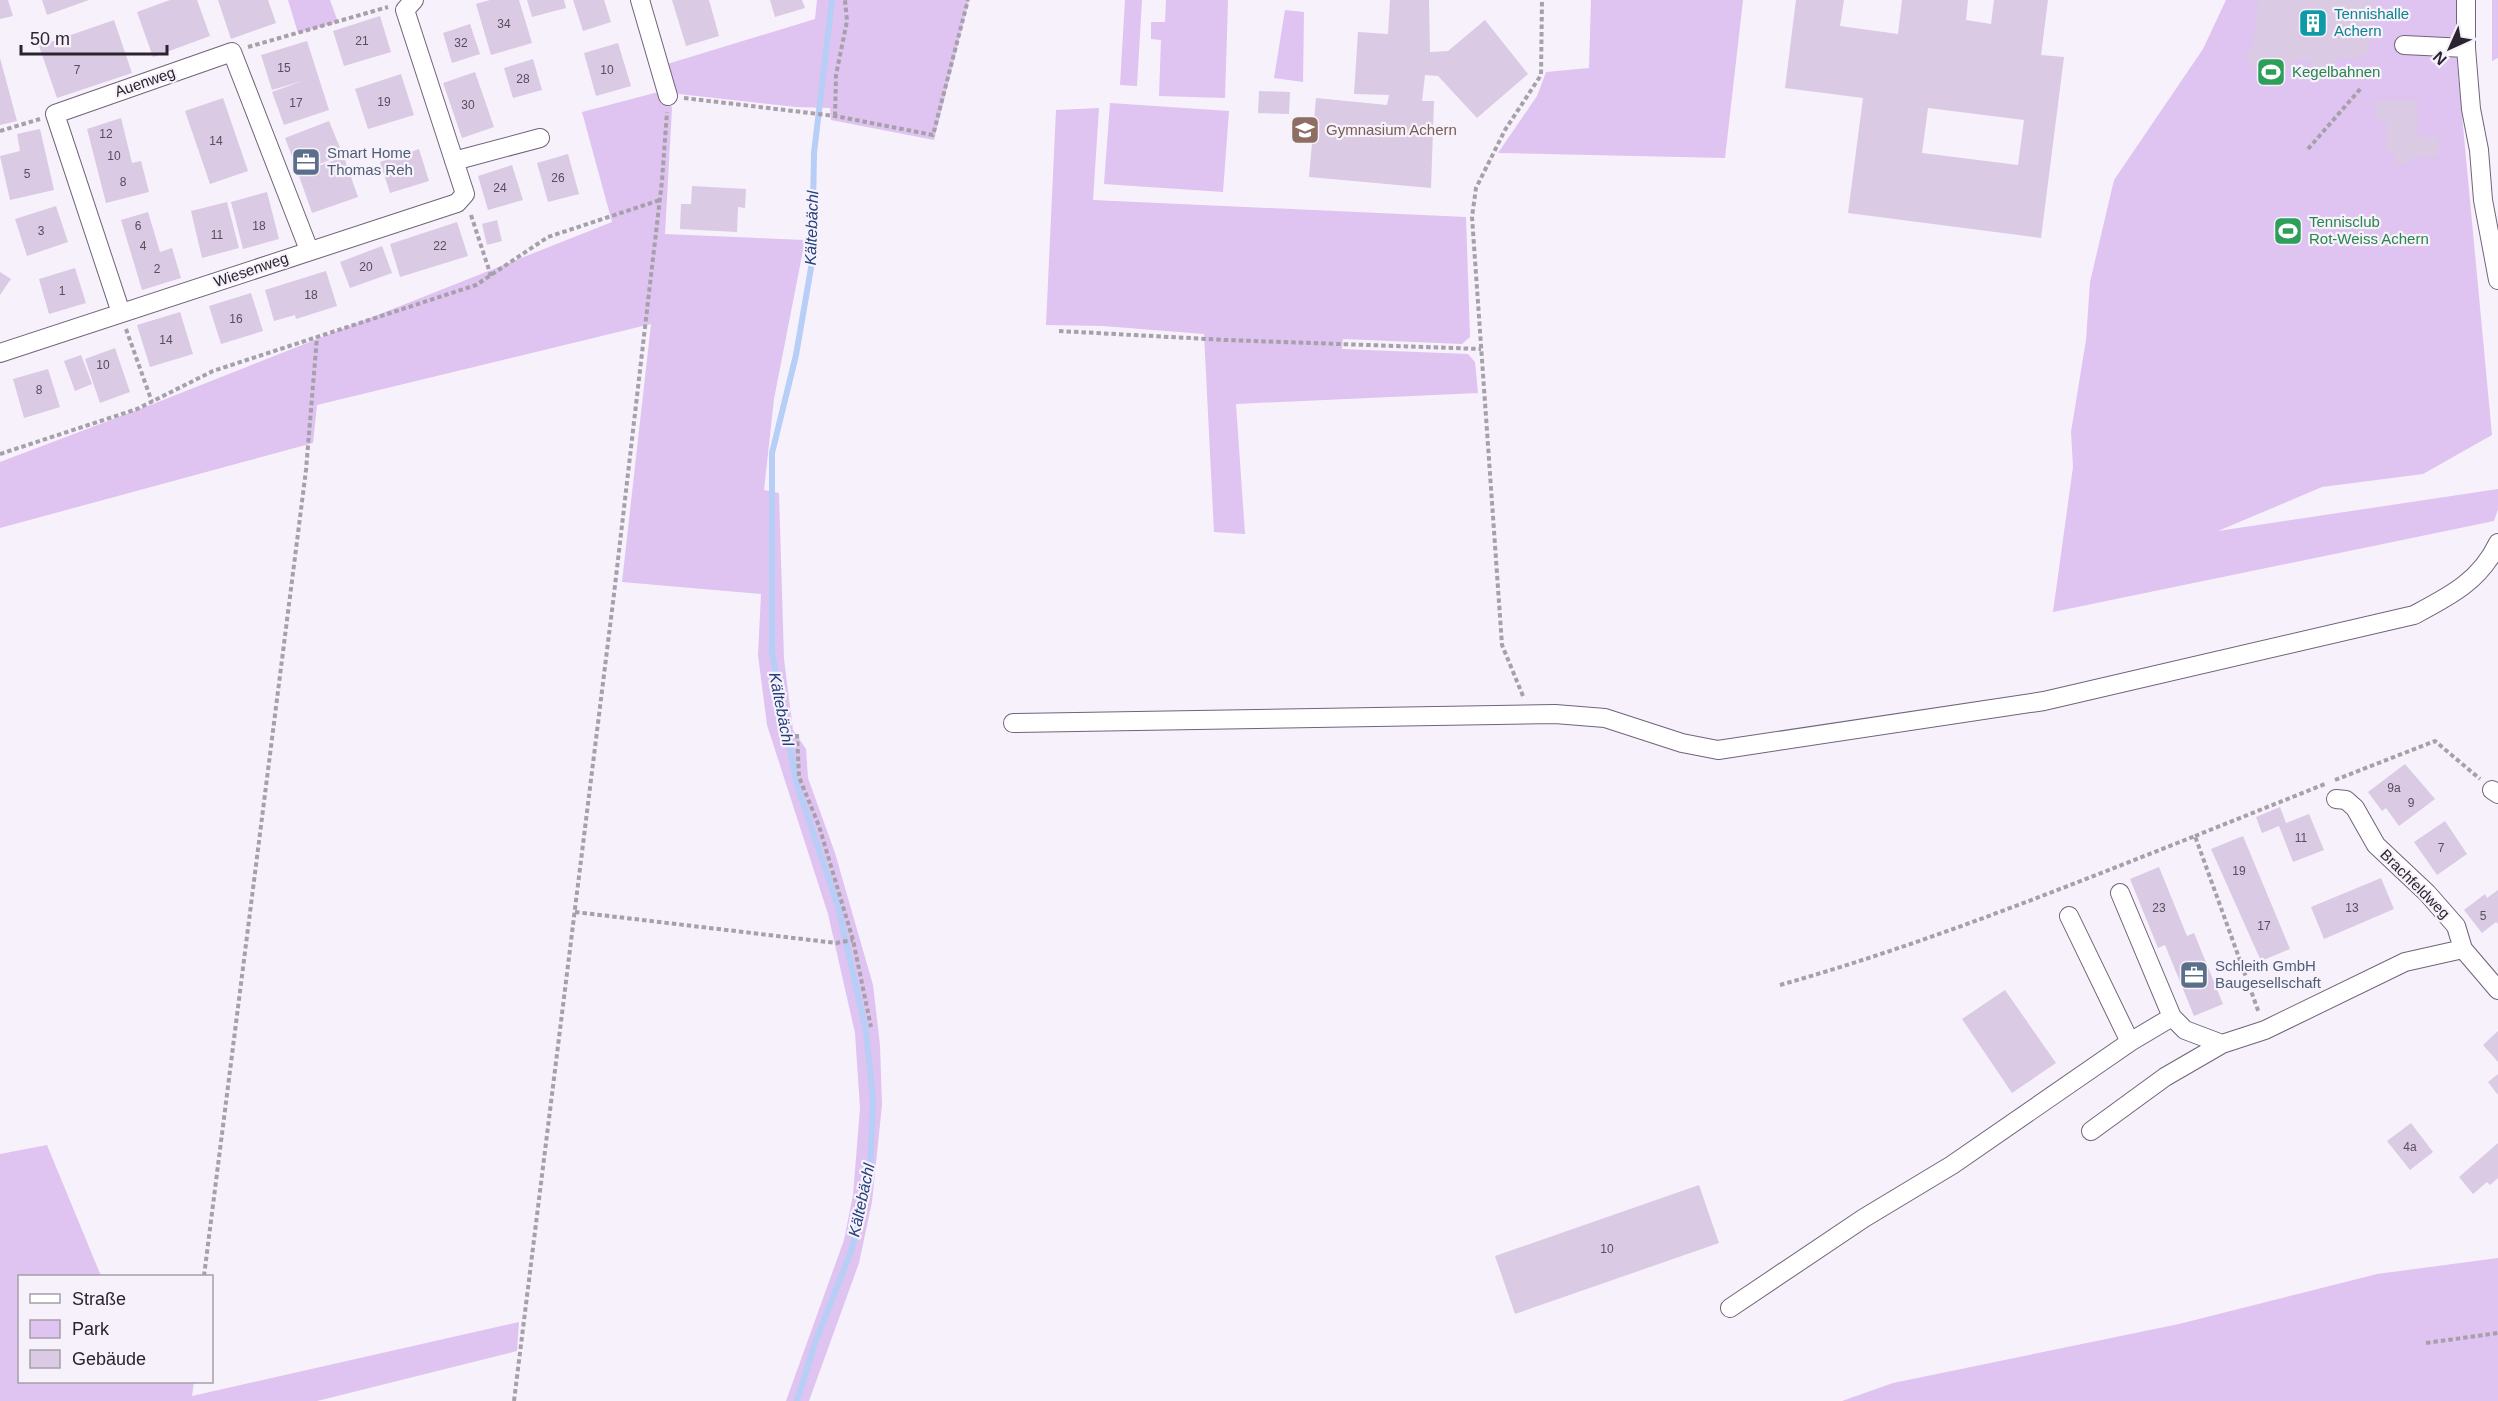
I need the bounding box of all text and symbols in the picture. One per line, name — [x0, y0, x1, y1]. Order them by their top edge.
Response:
place label: Tennishalle Achern — [2334, 5, 2409, 39]
building icon: Tennishalle Achern — [2297, 7, 2329, 39]
house number: 34 — [497, 17, 511, 31]
scale bar — [21, 18, 166, 56]
north arrow — [2420, 18, 2480, 78]
text: 50 m — [30, 29, 70, 49]
house number: 21 — [355, 34, 369, 48]
house number: 32 — [454, 36, 468, 50]
text: N — [2430, 48, 2450, 68]
sports icon: Kegelbahnen — [2255, 56, 2287, 88]
house number: 15 — [277, 61, 291, 75]
house number: 7 — [74, 63, 81, 77]
street label: Auenweg — [112, 63, 177, 100]
house number: 10 — [600, 63, 614, 77]
place label: Kegelbahnen — [2292, 63, 2380, 80]
house number: 28 — [516, 72, 530, 86]
house number: 19 — [377, 95, 391, 109]
house number: 17 — [289, 96, 303, 110]
house number: 30 — [461, 98, 475, 112]
school or university icon: Gymnasium Achern — [1289, 114, 1321, 146]
place label: Gymnasium Achern — [1326, 121, 1457, 138]
house number: 12 — [99, 127, 113, 141]
house number: 14 — [209, 134, 223, 148]
place label: Smart Home Thomas Reh — [327, 144, 413, 178]
office icon: Smart Home Thomas Reh — [290, 146, 322, 178]
house number: 10 — [107, 149, 121, 163]
house number: 5 — [24, 167, 31, 181]
house number: 26 — [551, 171, 565, 185]
house number: 8 — [120, 175, 127, 189]
house number: 24 — [493, 181, 507, 195]
water label: Kältebächl — [802, 190, 821, 266]
place label: Tennisclub Rot-Weiss Achern — [2309, 213, 2429, 247]
sports icon: Tennisclub Rot-Weiss Achern — [2272, 215, 2304, 247]
house number: 6 — [135, 219, 142, 233]
house number: 18 — [252, 219, 266, 233]
house number: 3 — [38, 224, 45, 238]
house number: 11 — [211, 228, 224, 242]
house number: 4 — [140, 239, 147, 253]
house number: 22 — [433, 239, 447, 253]
street label: Wiesenweg — [211, 249, 290, 290]
house number: 20 — [359, 260, 373, 274]
house number: 2 — [154, 262, 161, 276]
house number: 1 — [59, 284, 66, 298]
house number: 18 — [304, 288, 318, 302]
house number: 16 — [229, 312, 243, 326]
house number: 14 — [159, 333, 173, 347]
house number: 10 — [96, 358, 110, 372]
house number: 8 — [36, 383, 43, 397]
water label: Kältebächl — [766, 671, 797, 748]
house number: 9a — [2387, 781, 2401, 795]
house number: 9 — [2408, 796, 2415, 810]
house number: 11 — [2295, 831, 2308, 845]
house number: 7 — [2438, 841, 2445, 855]
street label: Brachfeldweg — [2377, 846, 2453, 922]
house number: 19 — [2232, 864, 2246, 878]
house number: 23 — [2152, 901, 2166, 915]
house number: 13 — [2345, 901, 2359, 915]
house number: 5 — [2480, 909, 2487, 923]
house number: 17 — [2257, 919, 2271, 933]
place label: Schleith GmbH Baugesellschaft — [2215, 957, 2322, 991]
office icon: Schleith GmbH Baugesellschaft — [2178, 959, 2210, 991]
house number: 4a — [2403, 1140, 2417, 1154]
water label: Kältebächl — [845, 1161, 878, 1238]
house number: 10 — [1600, 1242, 1614, 1256]
legend — [18, 1275, 213, 1383]
text: Straße — [72, 1289, 126, 1309]
text: Park — [72, 1319, 110, 1339]
text: Gebäude — [72, 1349, 146, 1369]

